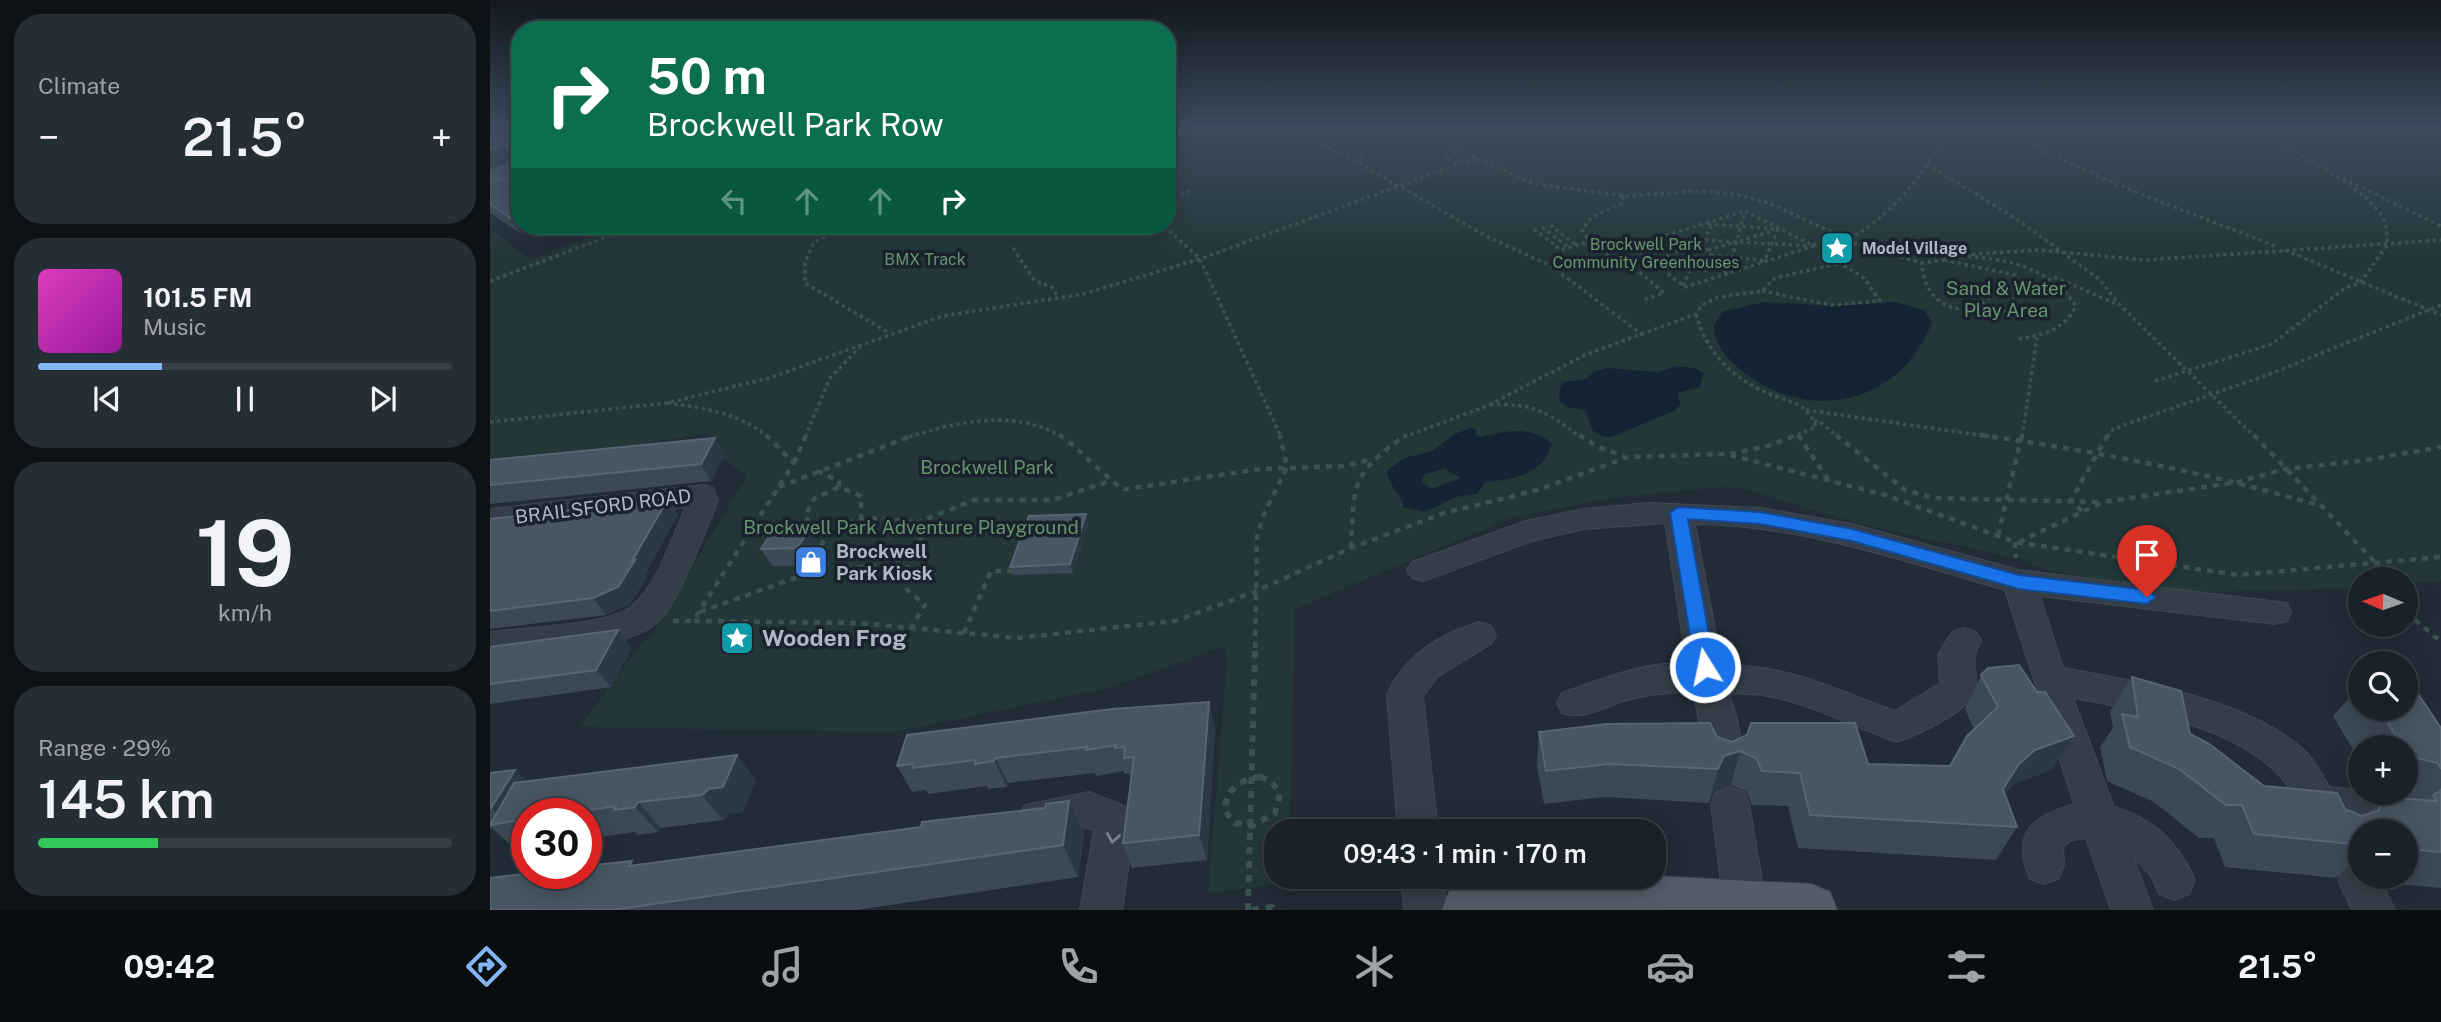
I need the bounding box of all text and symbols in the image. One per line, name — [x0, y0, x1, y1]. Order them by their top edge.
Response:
text: 50 m — [647, 47, 767, 105]
icon: right — [532, 49, 623, 140]
text: Climate — [38, 72, 120, 99]
text: Brockwell Park Row — [647, 106, 944, 143]
text: 21.5° — [182, 107, 308, 168]
text: − — [38, 115, 59, 160]
text: + — [431, 115, 452, 160]
icon: left — [715, 182, 753, 220]
icon: ahead — [788, 182, 826, 220]
icon: ahead — [861, 182, 899, 220]
icon: right — [934, 182, 972, 220]
place icon: Model Village — [1818, 229, 1856, 267]
park label: Brockwell Park Community Greenhouses — [1553, 235, 1739, 272]
place label: Model Village — [1862, 239, 1967, 258]
park label: BMX Track — [884, 250, 966, 269]
park label: Sand & Water Play Area — [1946, 277, 2066, 321]
text: 101.5 FM — [143, 282, 252, 313]
text: Music — [143, 313, 207, 340]
icon: previous — [88, 380, 126, 418]
icon: pause — [226, 380, 264, 418]
icon: next — [364, 380, 402, 418]
park label: Brockwell Park — [920, 456, 1054, 478]
street label: BRAILSFORD ROAD — [514, 484, 692, 528]
text: 19 — [196, 500, 294, 606]
park label: Brockwell Park Adventure Playground — [743, 516, 1079, 538]
pin — [2117, 525, 2177, 597]
icon: arrive — [2128, 536, 2166, 574]
place label: Brockwell Park Kiosk — [836, 540, 933, 584]
shop icon: Brockwell Park Kiosk — [792, 543, 830, 581]
north arrow — [2348, 567, 2418, 637]
map controls — [2348, 567, 2418, 889]
text: km/h — [218, 599, 272, 626]
place icon: Wooden Frog — [718, 619, 756, 657]
place label: Wooden Frog — [762, 624, 907, 651]
position arrow — [1668, 630, 1742, 704]
button: search — [2348, 651, 2418, 721]
text: Range · 29% — [38, 734, 171, 761]
button: + — [2348, 735, 2418, 805]
text: 145 km — [38, 769, 215, 830]
speed limit sign: 30 — [511, 798, 602, 889]
button: − — [2348, 819, 2418, 889]
one-way arrow — [1105, 832, 1120, 843]
text: 09:43 · 1 min · 170 m — [1343, 838, 1587, 869]
icon: directions — [462, 942, 511, 991]
icon: music — [758, 942, 807, 991]
icon: phone — [1054, 942, 1103, 991]
icon: climate — [1350, 942, 1399, 991]
icon: car — [1646, 942, 1695, 991]
icon: filters — [1942, 942, 1991, 991]
text: 09:42 — [124, 948, 215, 985]
text: 21.5° — [2238, 948, 2317, 985]

